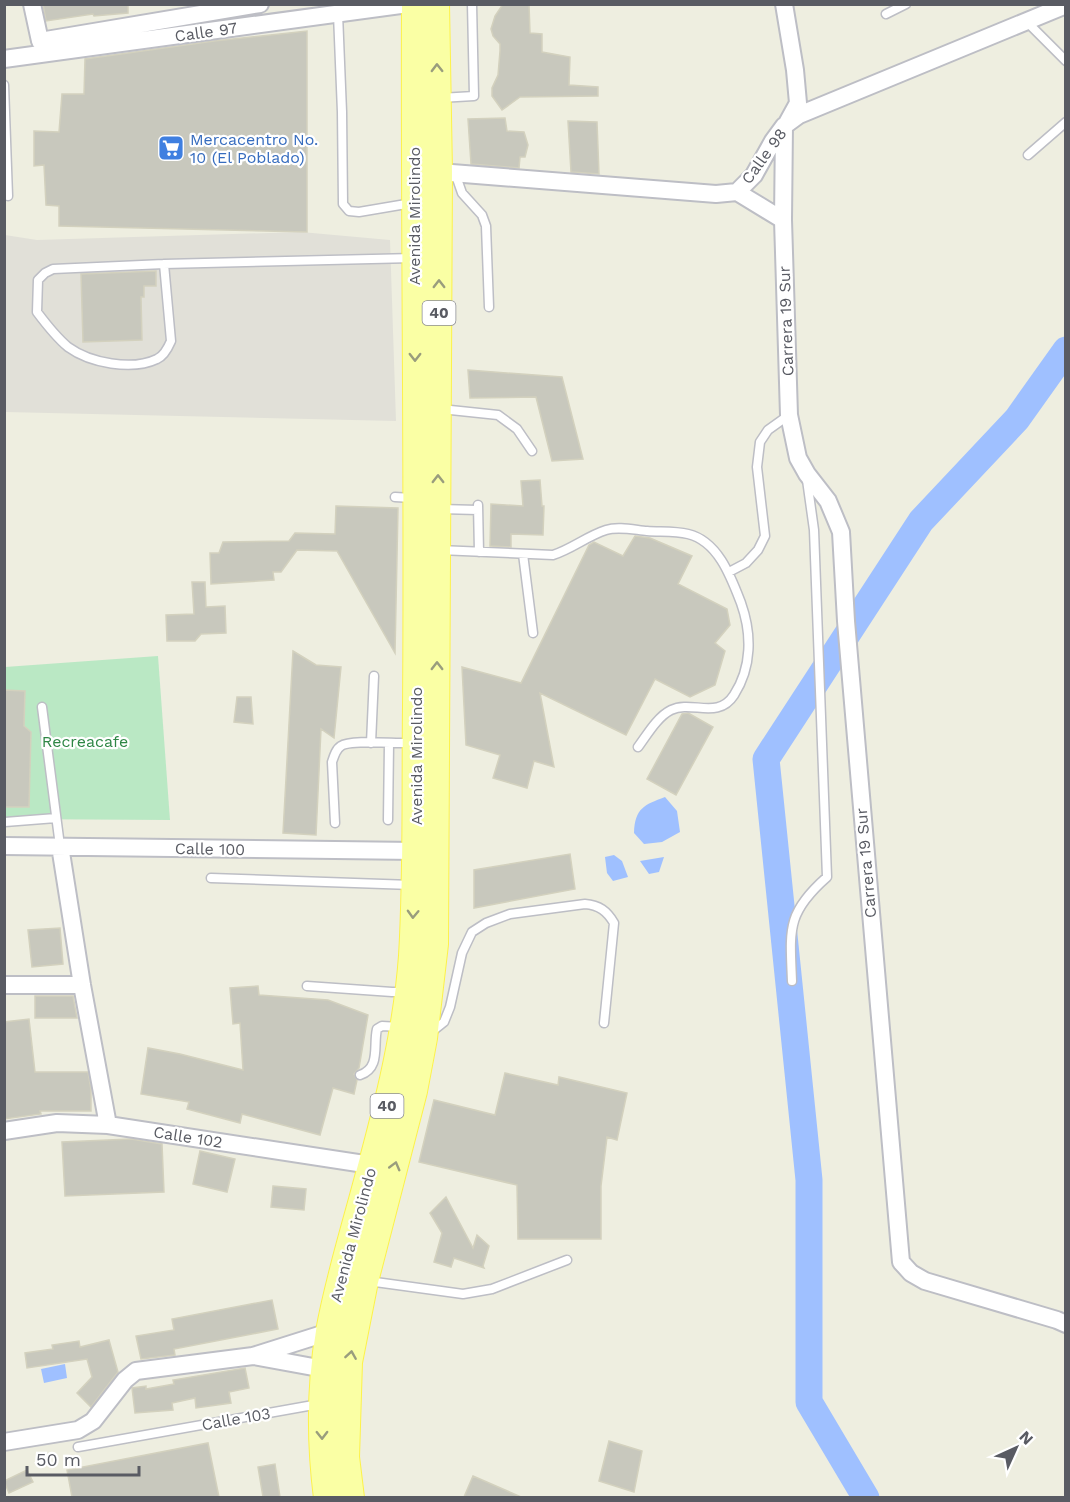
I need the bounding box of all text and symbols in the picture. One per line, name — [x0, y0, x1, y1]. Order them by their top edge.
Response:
street label: Calle 97 — [173, 18, 239, 46]
one-way arrow — [431, 64, 443, 73]
street label: Calle 98 — [737, 124, 791, 188]
place label: Mercacentro No. 10 (El Poblado) — [190, 130, 318, 167]
supermarket icon: Mercacentro No. 10 (El Poblado) — [156, 133, 186, 163]
street label: Avenida Mirolindo — [405, 147, 424, 285]
street label: Carrera 19 Sur — [775, 265, 797, 376]
one-way arrow — [433, 280, 445, 289]
road number: 40 — [422, 301, 456, 325]
one-way arrow — [409, 352, 421, 361]
one-way arrow — [432, 475, 444, 484]
one-way arrow — [431, 661, 443, 670]
street label: Avenida Mirolindo — [407, 687, 426, 825]
park label: Recreacafe — [42, 732, 128, 751]
street label: Carrera 19 Sur — [852, 807, 880, 919]
street label: Calle 100 — [175, 839, 245, 859]
one-way arrow — [407, 909, 420, 918]
road number: 40 — [370, 1094, 404, 1118]
street label: Calle 102 — [152, 1122, 224, 1152]
one-way arrow — [387, 1161, 400, 1171]
street label: Avenida Mirolindo — [326, 1166, 380, 1304]
one-way arrow — [344, 1351, 356, 1360]
street label: Calle 103 — [200, 1404, 272, 1434]
north arrow — [986, 1418, 1046, 1478]
text: N — [1015, 1427, 1037, 1449]
one-way arrow — [316, 1430, 329, 1439]
scale bar — [27, 1439, 140, 1477]
text: 50 m — [36, 1449, 81, 1470]

